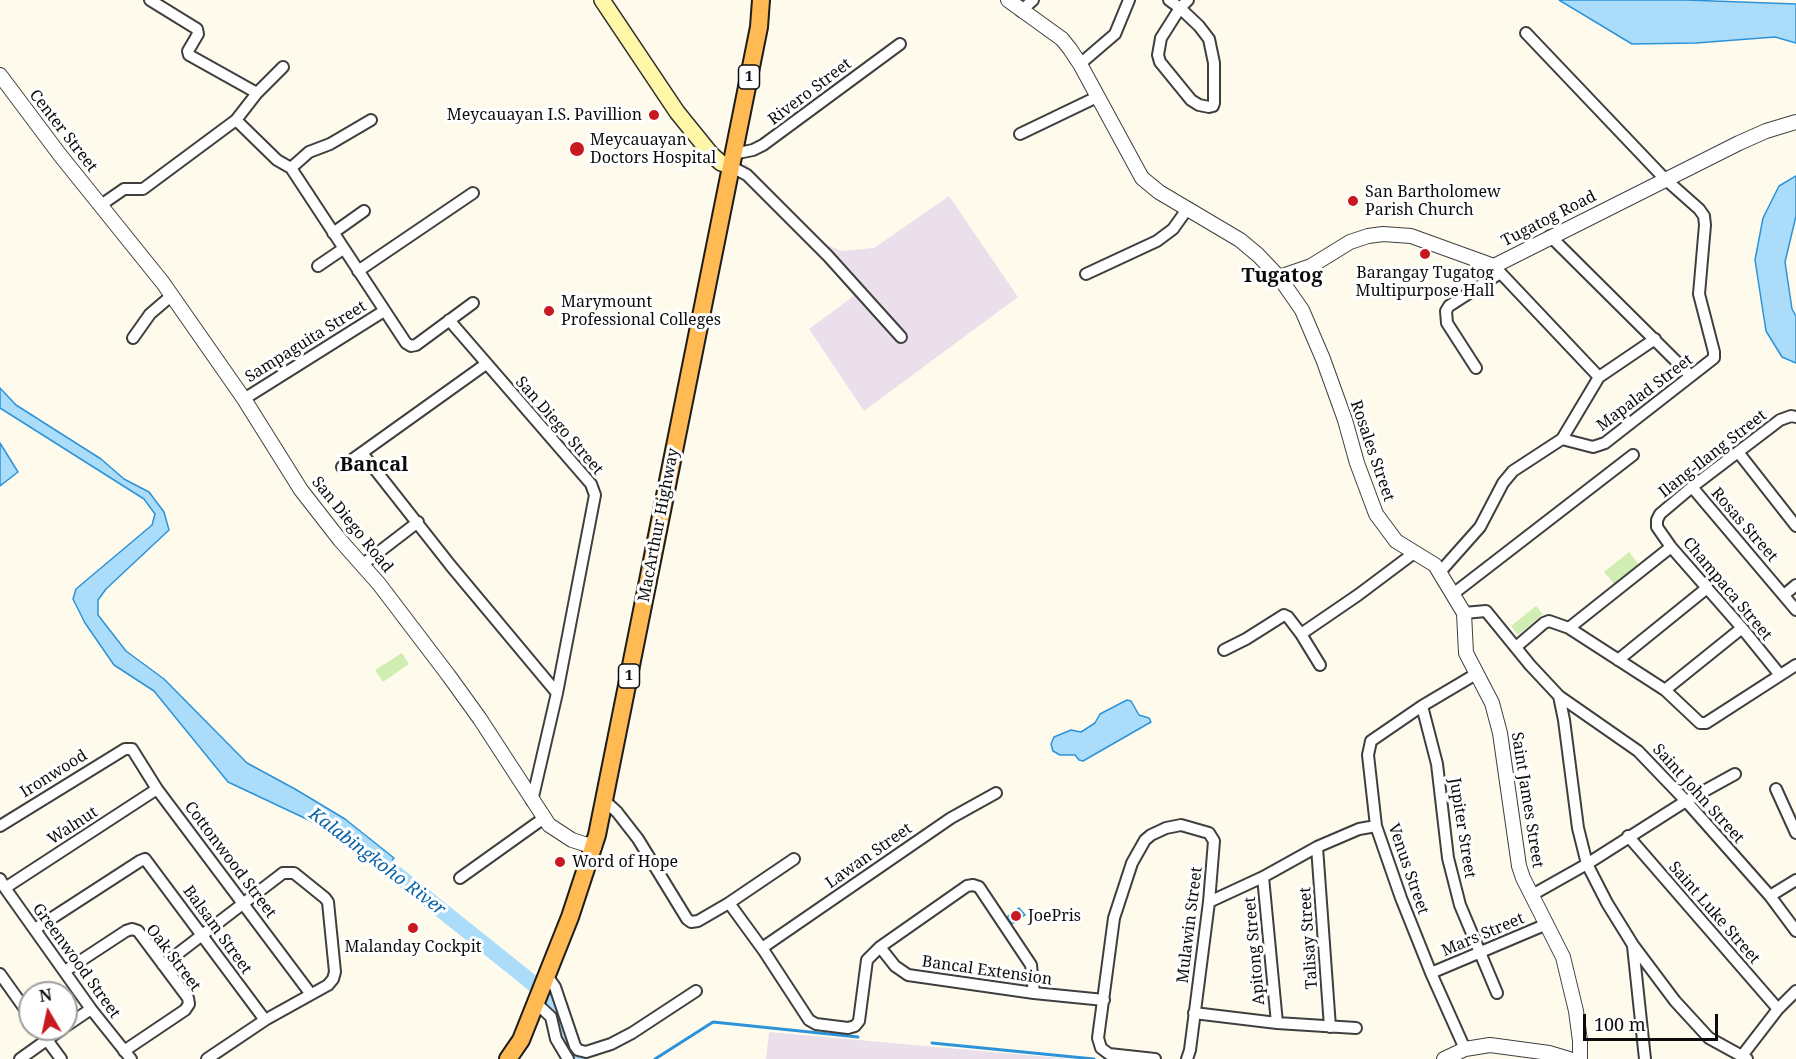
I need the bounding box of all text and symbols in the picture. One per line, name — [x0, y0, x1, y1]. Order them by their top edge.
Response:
street label: Rivero Street — [765, 55, 855, 129]
road number: 1 — [738, 65, 760, 89]
street label: Center Street — [25, 86, 101, 176]
place label: Meycauayan I.S. Pavillion — [447, 105, 642, 125]
marker: Meycauayan I.S. Pavillion — [647, 108, 661, 122]
place label: Meycauayan Doctors Hospital — [590, 130, 716, 168]
marker: Meycauayan Doctors Hospital — [568, 140, 586, 158]
place label: San Bartholomew Parish Church — [1365, 182, 1501, 220]
street label: Tugatog Road — [1498, 187, 1600, 251]
marker: San Bartholomew Parish Church — [1346, 194, 1360, 208]
marker: Barangay Tugatog Multipurpose Hall — [1418, 247, 1432, 261]
place label: Barangay Tugatog Multipurpose Hall — [1355, 263, 1495, 301]
district label: Tugatog — [1241, 264, 1323, 288]
place label: Marymount Professional Colleges — [561, 292, 721, 330]
street label: Sampaguita Street — [242, 297, 370, 387]
marker: Marymount Professional Colleges — [542, 304, 556, 318]
street label: Mapalad Street — [1593, 351, 1697, 435]
street label: San Diego Street — [511, 373, 607, 479]
street label: Rosales Street — [1346, 398, 1398, 504]
street label: Ilang-Ilang Street — [1655, 406, 1771, 502]
street label: MacArthur Highway — [635, 446, 683, 604]
district label: Bancal — [340, 453, 408, 477]
street label: San Diego Road — [307, 473, 397, 577]
street label: Rosas Street — [1707, 484, 1781, 566]
street label: Champaca Street — [1678, 534, 1776, 644]
road number: 1 — [618, 664, 640, 688]
street label: Saint James Street — [1507, 731, 1547, 869]
street label: Saint John Street — [1648, 740, 1748, 848]
street label: Ironwood — [17, 746, 91, 802]
street label: Jupiter Street — [1445, 776, 1479, 880]
street label: Cottonwood Street — [180, 798, 280, 922]
street label: Walnut — [44, 803, 102, 849]
water label: Kalabingkoho River — [304, 804, 450, 920]
street label: Lawan Street — [822, 819, 916, 893]
street label: Venus Street — [1383, 821, 1433, 917]
place label: Word of Hope — [572, 852, 678, 872]
marker: Word of Hope — [553, 855, 567, 869]
street label: Saint Luke Street — [1664, 858, 1764, 968]
street label: Mulawin Street — [1173, 866, 1207, 984]
street label: Balsam Street — [179, 882, 255, 978]
street label: Talisay Street — [1296, 886, 1322, 990]
street label: Apitong Street — [1241, 896, 1269, 1006]
street label: Greenwood Street — [28, 900, 124, 1022]
place label: JoePris — [1028, 906, 1081, 926]
marker: JoePris — [1009, 909, 1023, 923]
street label: Mars Street — [1439, 909, 1527, 961]
street label: Oak Street — [142, 921, 204, 995]
marker: Malanday Cockpit — [406, 921, 420, 935]
place label: Malanday Cockpit — [345, 937, 481, 957]
street label: Bancal Extension — [921, 952, 1053, 990]
north arrow — [18, 981, 78, 1041]
text: N — [38, 983, 53, 1007]
scale bar — [1586, 1002, 1721, 1040]
text: 100 m — [1594, 1012, 1646, 1036]

